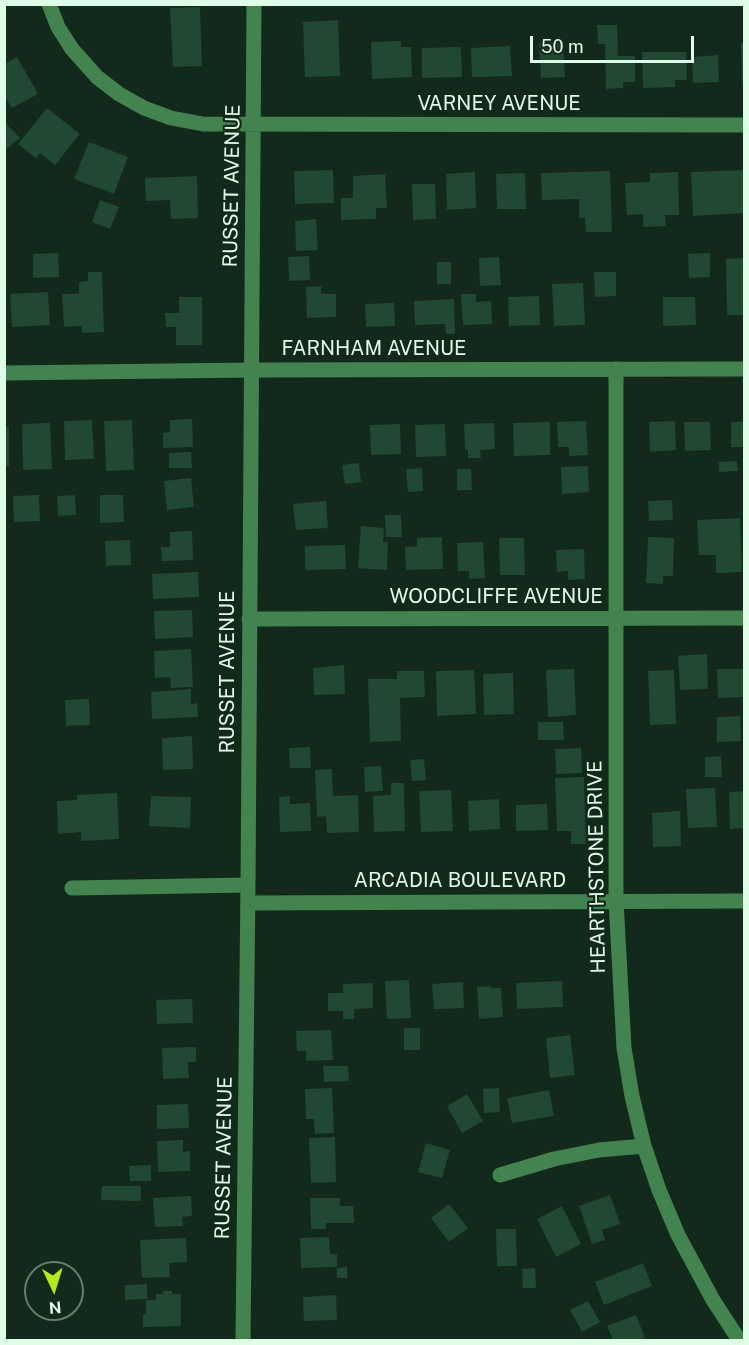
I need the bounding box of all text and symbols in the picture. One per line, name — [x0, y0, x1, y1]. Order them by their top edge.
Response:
scale bar — [533, 24, 696, 62]
text: 50 m — [541, 36, 584, 57]
street label: VARNEY AVENUE — [417, 92, 581, 116]
street label: RUSSET AVENUE — [219, 104, 245, 268]
street label: FARNHAM AVENUE — [282, 337, 466, 361]
street label: WOODCLIFFE AVENUE — [389, 585, 603, 609]
street label: RUSSET AVENUE — [216, 591, 240, 753]
street label: HEARTHSTONE DRIVE — [583, 760, 611, 974]
street label: ARCADIA BOULEVARD — [354, 869, 566, 893]
street label: RUSSET AVENUE — [211, 1076, 237, 1240]
north arrow — [24, 1261, 84, 1321]
text: N — [48, 1298, 62, 1317]

